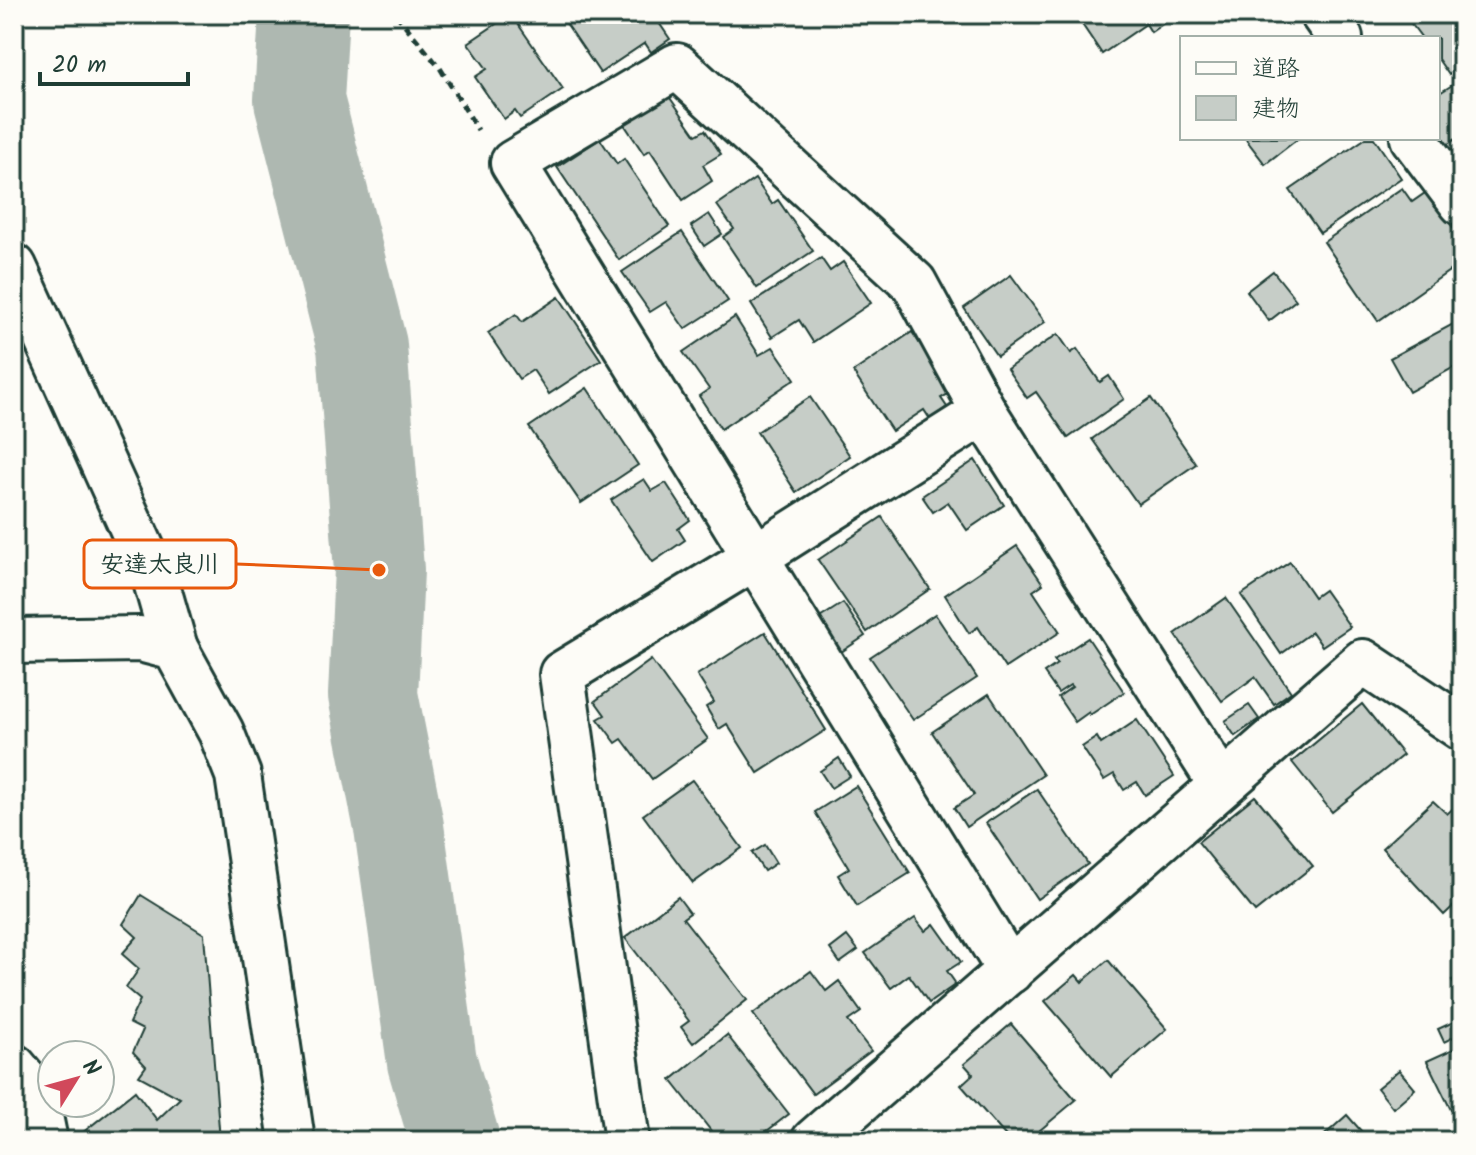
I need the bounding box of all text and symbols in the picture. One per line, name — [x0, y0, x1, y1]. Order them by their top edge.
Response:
scale bar — [40, 36, 188, 86]
legend — [1180, 36, 1440, 140]
text: 20 m — [52, 46, 107, 85]
text: 道路 — [1252, 50, 1300, 89]
text: 建物 — [1252, 90, 1300, 129]
callout: 安達太良川 — [84, 540, 236, 588]
text: 安達太良川 — [100, 546, 220, 585]
north arrow — [36, 1039, 116, 1119]
text: N — [72, 1052, 108, 1085]

